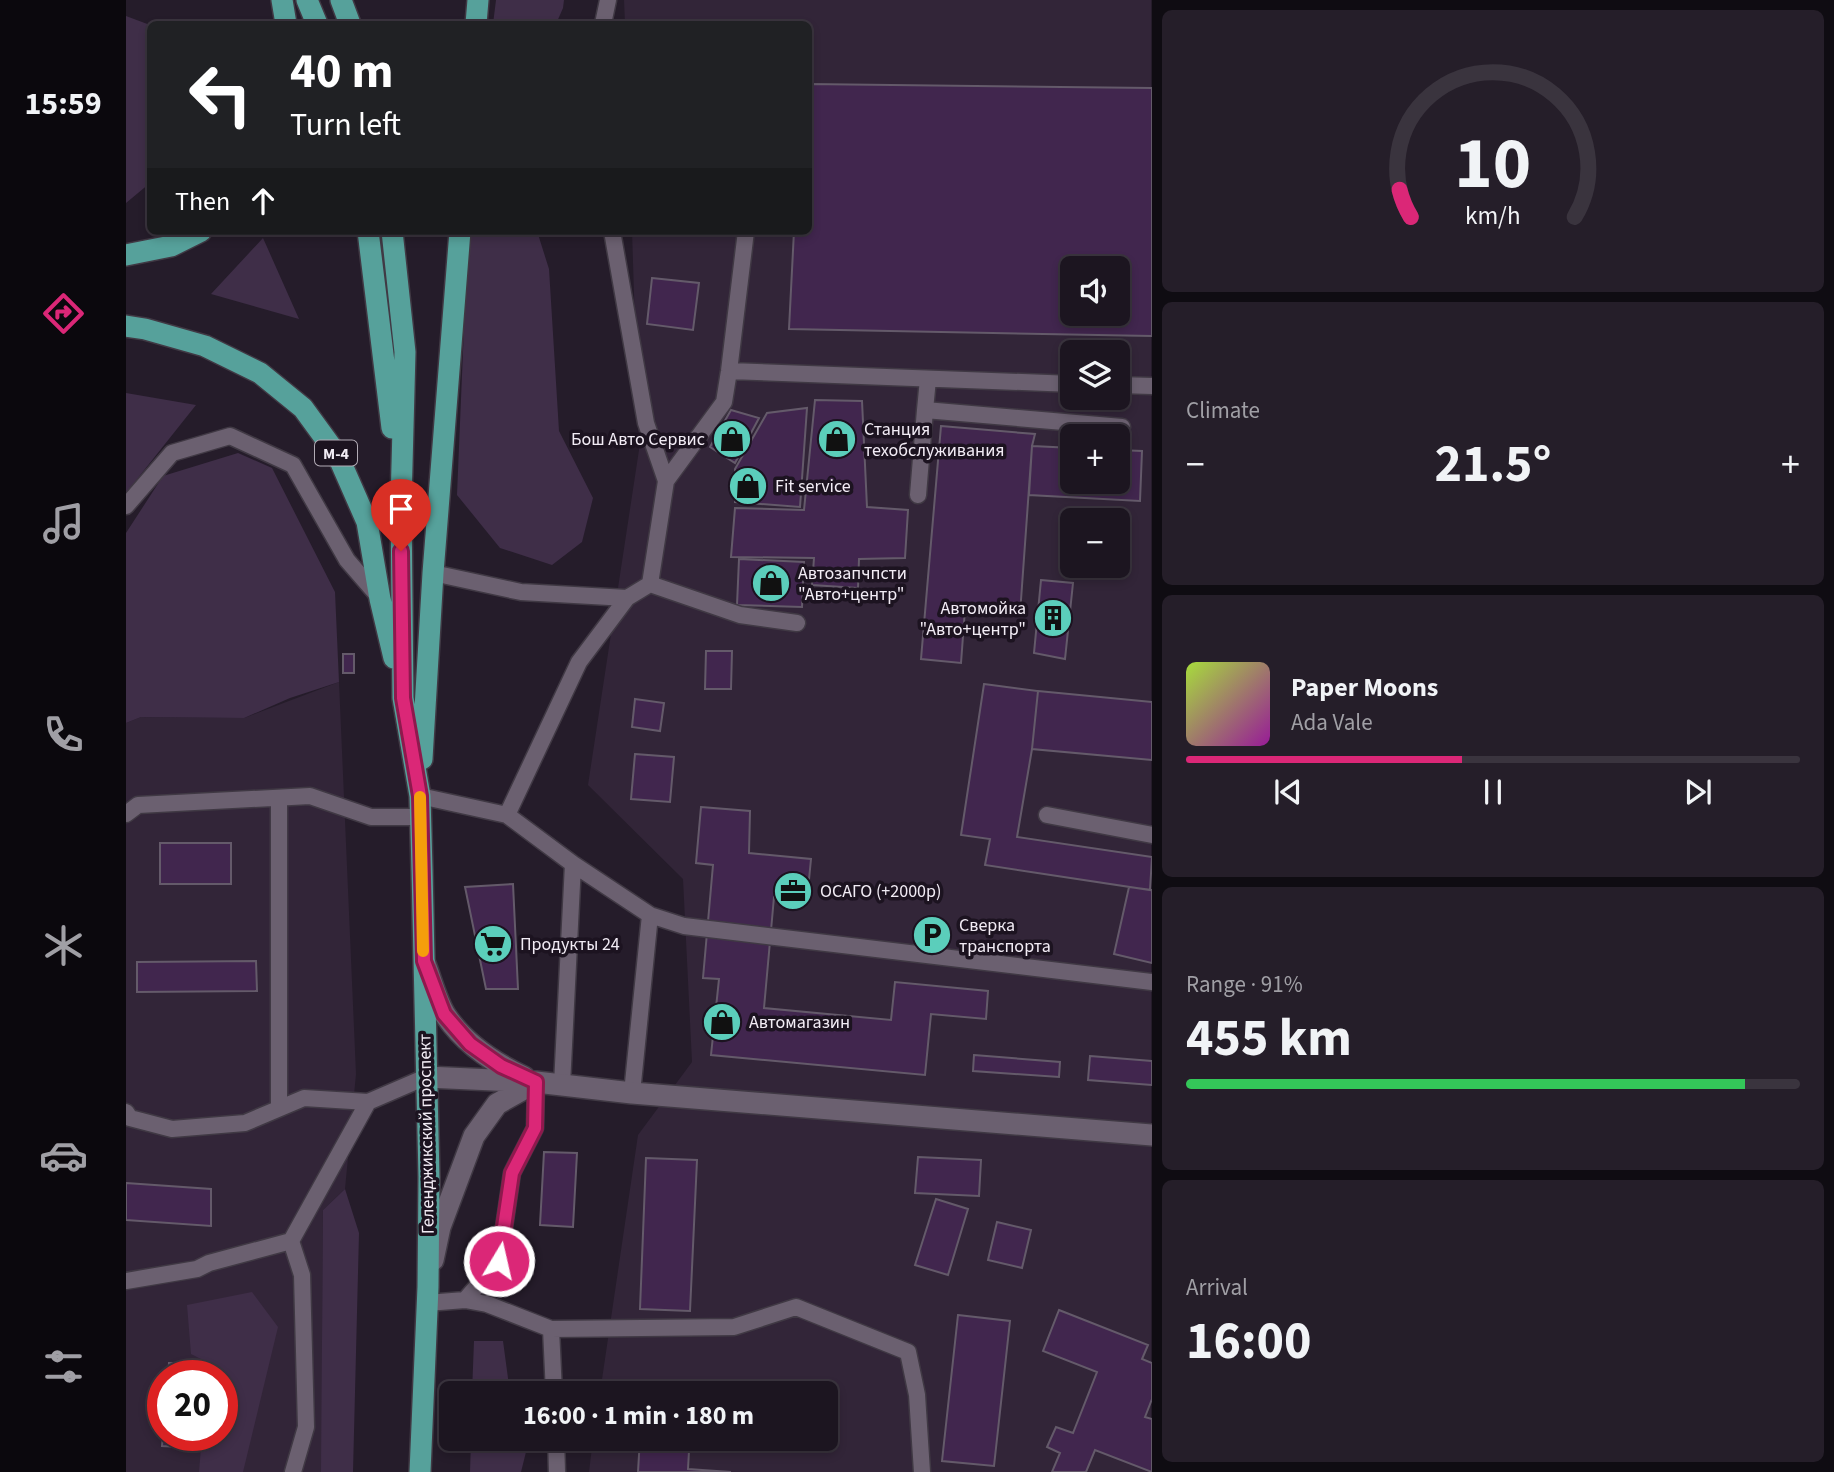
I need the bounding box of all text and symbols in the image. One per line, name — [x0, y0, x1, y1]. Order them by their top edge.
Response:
text: 40 m — [290, 37, 394, 107]
icon: left — [175, 49, 266, 140]
text: 15:59 — [24, 81, 102, 127]
text: Turn left — [290, 102, 401, 148]
text: 10 — [1455, 113, 1531, 217]
icon: ahead — [244, 182, 282, 220]
text: Then — [175, 183, 230, 220]
text: km/h — [1465, 198, 1521, 234]
map controls — [1060, 256, 1130, 578]
button: sound — [1060, 256, 1130, 326]
icon: directions — [39, 289, 88, 338]
button: layers — [1060, 340, 1130, 410]
text: Climate — [1186, 394, 1260, 427]
place label: Станция техобслуживания — [864, 417, 1005, 463]
shop icon: Бош Авто Сервис — [711, 418, 753, 460]
shop icon: Станция техобслуживания — [816, 418, 858, 460]
button: + — [1060, 424, 1130, 494]
place label: Бош Авто Сервис — [571, 427, 705, 452]
text: 21.5° — [1435, 428, 1551, 502]
text: − — [1186, 438, 1205, 492]
text: + — [1781, 438, 1800, 492]
road number: М-4 — [315, 440, 357, 466]
shop icon: Fit service — [727, 465, 769, 507]
place label: Fit service — [775, 474, 851, 499]
pin — [371, 479, 431, 551]
icon: arrive — [382, 490, 420, 528]
icon: music — [39, 499, 88, 548]
button: − — [1060, 508, 1130, 578]
place label: Автозапчпсти "Авто+центр" — [798, 561, 907, 607]
shop icon: Автозапчпсти "Авто+центр" — [750, 562, 792, 604]
place label: Автомойка "Авто+центр" — [920, 596, 1026, 642]
building icon: Автомойка "Авто+центр" — [1032, 597, 1074, 639]
text: Paper Moons — [1291, 669, 1438, 706]
text: Ada Vale — [1291, 706, 1373, 739]
icon: phone — [39, 710, 88, 759]
icon: previous — [1269, 773, 1307, 811]
icon: pause — [1474, 773, 1512, 811]
icon: next — [1679, 773, 1717, 811]
office icon: ОСАГО (+2000р) — [772, 870, 814, 912]
place label: ОСАГО (+2000р) — [820, 879, 942, 904]
place label: Сверка транспорта — [959, 913, 1051, 959]
parking icon: Сверка транспорта — [911, 914, 953, 956]
icon: climate — [39, 921, 88, 970]
supermarket icon: Продукты 24 — [472, 923, 514, 965]
place label: Продукты 24 — [520, 932, 620, 957]
text: Range · 91% — [1186, 968, 1303, 1001]
shop icon: Автомагазин — [701, 1001, 743, 1043]
text: 455 km — [1186, 1002, 1352, 1076]
place label: Автомагазин — [749, 1010, 850, 1035]
street label: Геленджикский проспект — [412, 1034, 441, 1234]
icon: car — [39, 1131, 88, 1180]
position arrow — [462, 1224, 536, 1298]
text: Arrival — [1186, 1271, 1248, 1304]
text: 16:00 — [1186, 1305, 1311, 1379]
icon: filters — [39, 1342, 88, 1391]
speed limit sign: 20 — [147, 1360, 238, 1451]
text: 16:00 · 1 min · 180 m — [523, 1397, 754, 1434]

